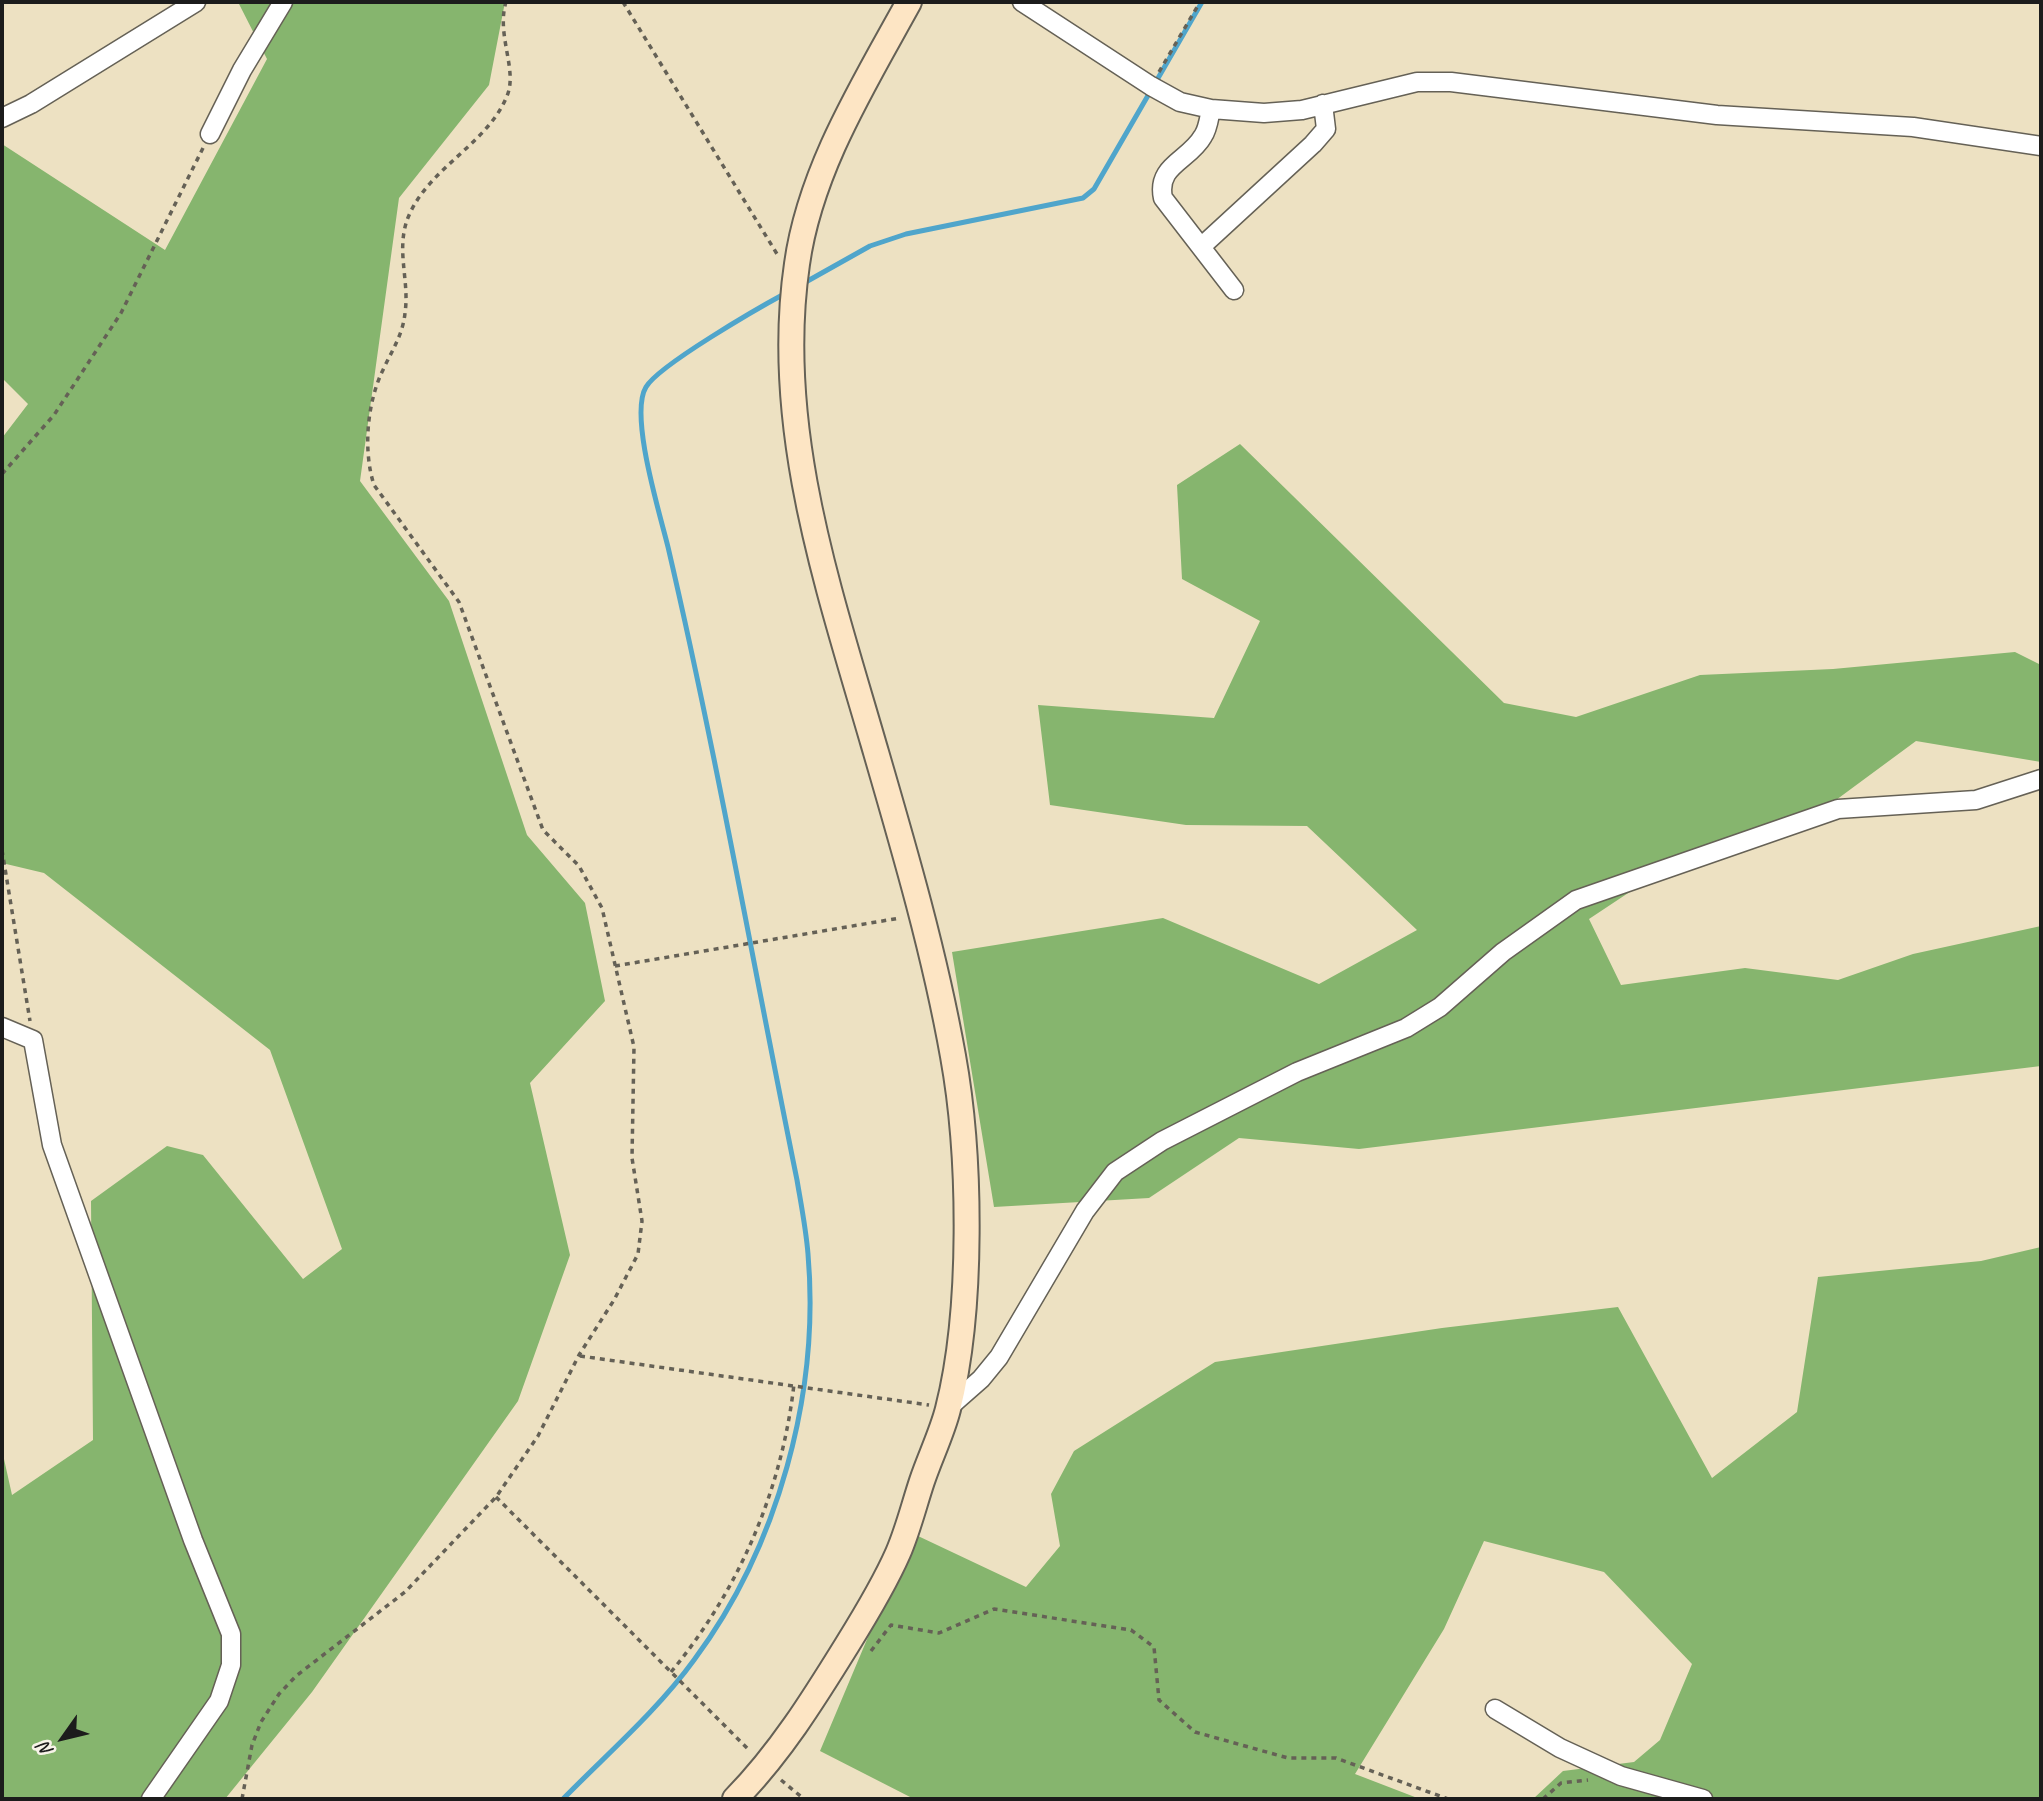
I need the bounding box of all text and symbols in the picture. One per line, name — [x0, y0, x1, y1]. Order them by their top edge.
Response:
north arrow — [28, 1703, 98, 1773]
text: N — [32, 1738, 59, 1761]

